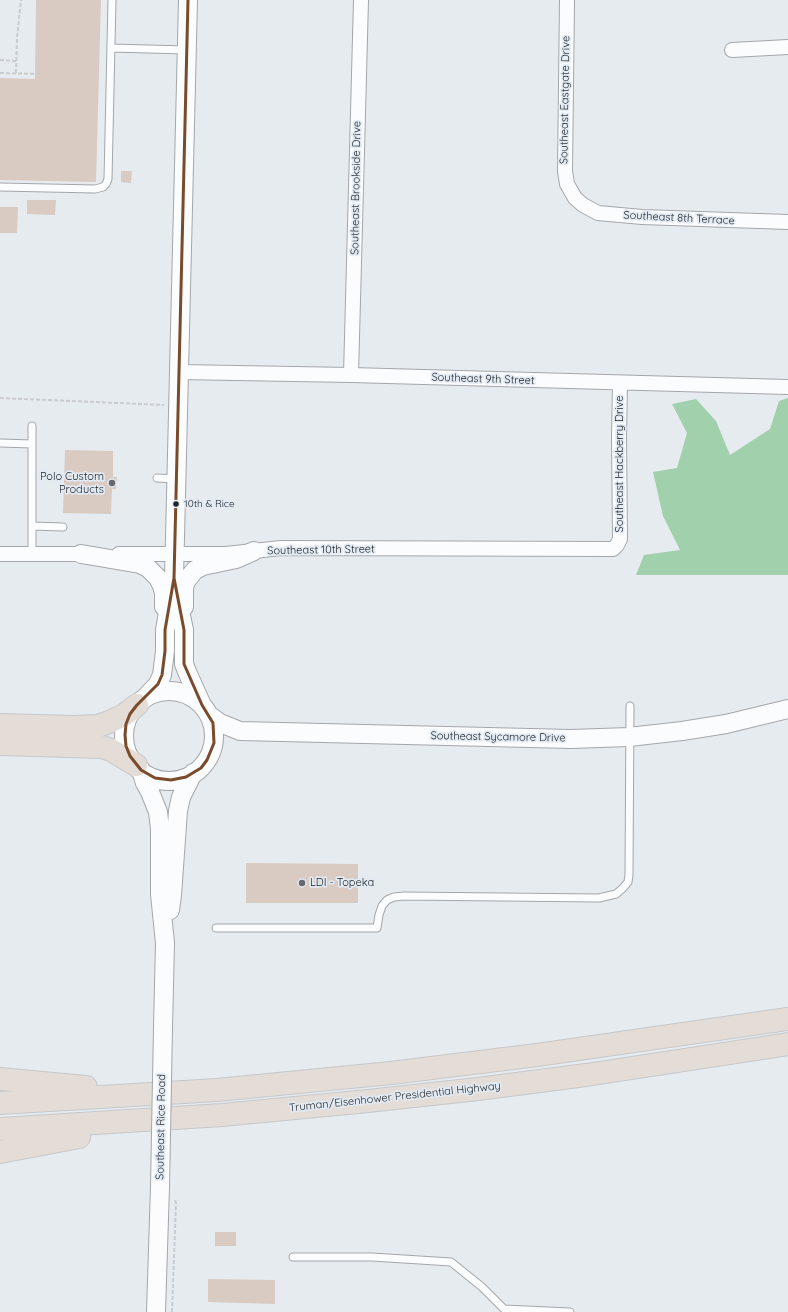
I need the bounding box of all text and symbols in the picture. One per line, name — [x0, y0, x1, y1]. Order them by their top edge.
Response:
street label: Southeast Eastgate Drive — [557, 36, 573, 164]
street label: Southeast Brookside Drive — [348, 121, 364, 255]
street label: Southeast 8th Terrace — [623, 208, 735, 228]
street label: Southeast 9th Street — [431, 371, 535, 387]
street label: Southeast Hackberry Drive — [613, 395, 627, 533]
place label: Polo Custom Products — [40, 470, 104, 496]
marker: Polo Custom Products — [107, 478, 117, 488]
place label: 10th & Rice — [184, 498, 235, 510]
marker: 10th & Rice — [171, 499, 181, 509]
street label: Southeast 10th Street — [267, 542, 375, 558]
street label: Southeast Sycamore Drive — [430, 729, 566, 745]
place label: LDI - Topeka — [310, 876, 374, 890]
marker: LDI - Topeka — [297, 878, 307, 888]
street label: Southeast Rice Road — [153, 1074, 169, 1180]
street label: Truman/Eisenhower Presidential Highway — [289, 1079, 501, 1115]

